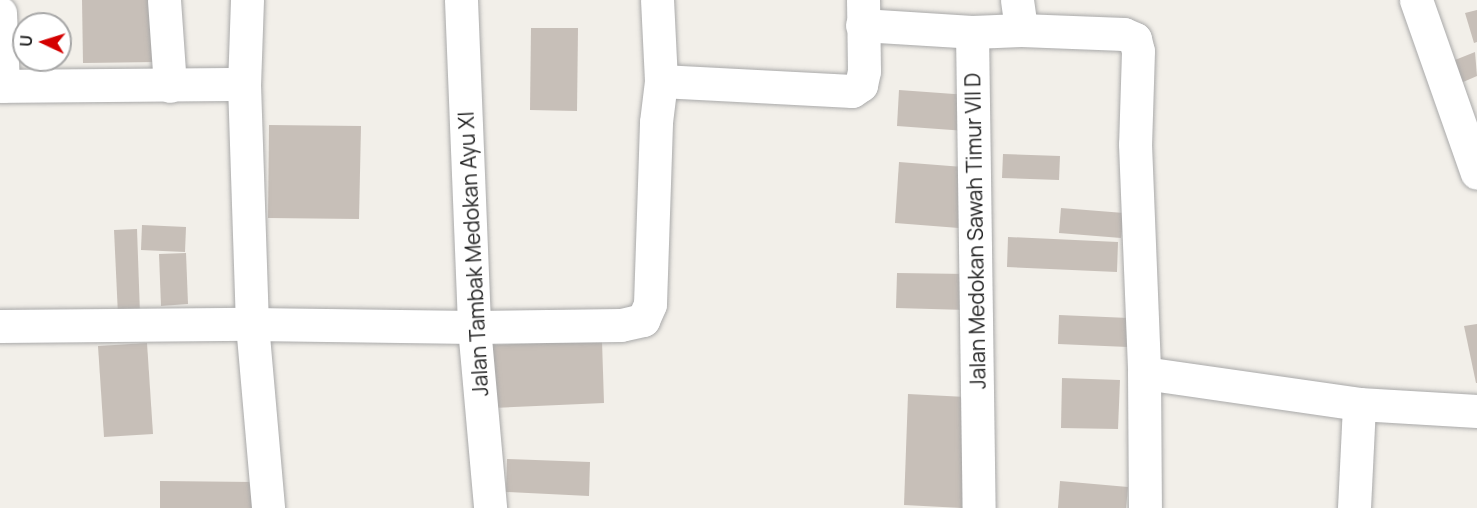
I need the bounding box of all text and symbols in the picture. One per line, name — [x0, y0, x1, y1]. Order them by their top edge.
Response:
north arrow — [12, 12, 72, 72]
text: U — [15, 34, 37, 47]
street label: Jalan Medokan Sawah Timur VII D — [960, 73, 990, 389]
street label: Jalan Tambak Medokan Ayu XI — [453, 111, 493, 397]

